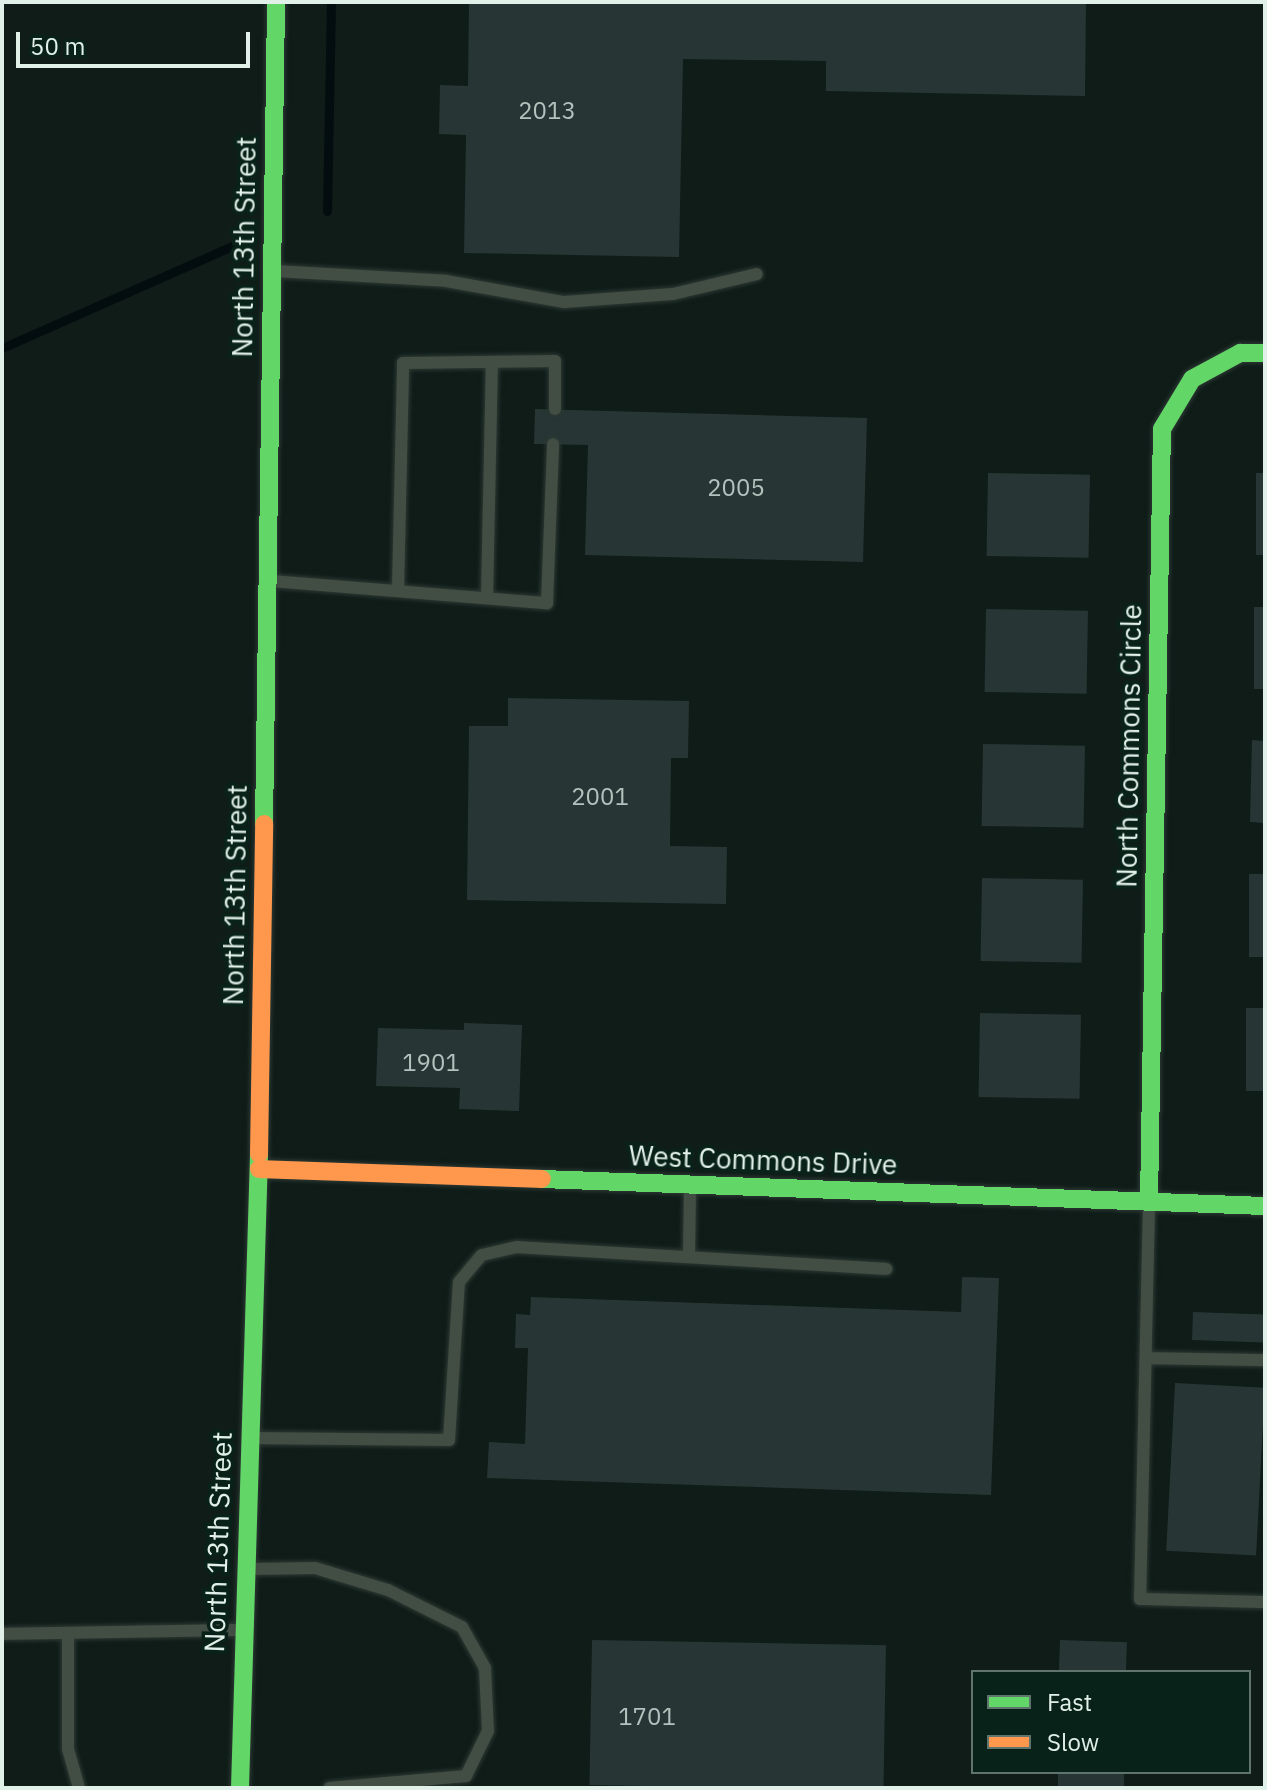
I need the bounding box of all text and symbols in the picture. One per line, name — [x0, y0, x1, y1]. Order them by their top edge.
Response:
scale bar — [20, 16, 254, 66]
text: 50 m — [30, 30, 85, 62]
house number: 2013 — [518, 97, 576, 125]
street label: North 13th Street — [225, 136, 263, 358]
house number: 2005 — [707, 474, 765, 502]
street label: North Commons Circle — [1110, 604, 1148, 888]
house number: 2001 — [571, 783, 629, 811]
street label: North 13th Street — [216, 784, 254, 1006]
house number: 1901 — [402, 1049, 460, 1077]
street label: West Commons Drive — [628, 1139, 898, 1181]
street label: North 13th Street — [197, 1431, 239, 1653]
legend — [971, 1670, 1251, 1774]
text: Fast — [1047, 1686, 1092, 1718]
house number: 1701 — [618, 1703, 676, 1731]
text: Slow — [1047, 1726, 1099, 1758]

